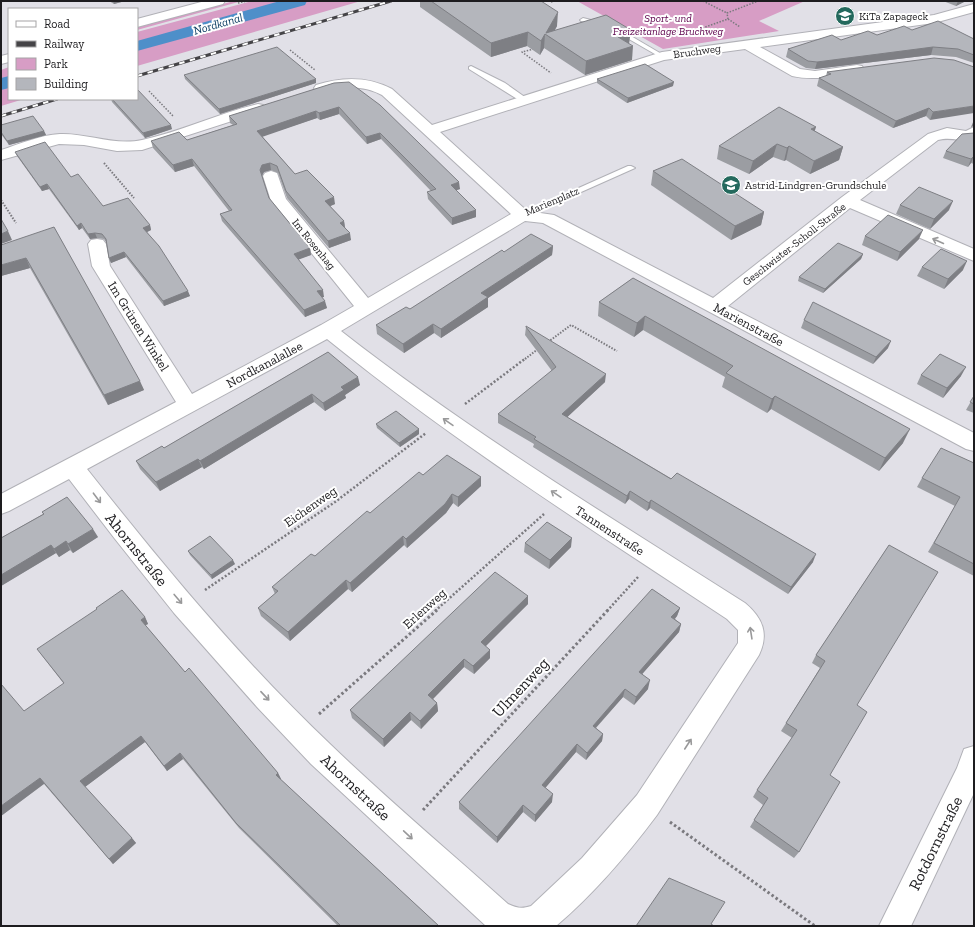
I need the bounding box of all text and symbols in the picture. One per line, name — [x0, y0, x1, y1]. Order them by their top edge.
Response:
school or university icon: KiTa Zapageck — [834, 5, 856, 27]
legend — [8, 8, 138, 100]
water label: Nordkanal — [192, 10, 244, 38]
place label: KiTa Zapageck — [859, 10, 929, 23]
park label: Sport- und Freizeitanlage Bruchweg — [613, 12, 724, 38]
text: Road — [44, 17, 70, 31]
text: Railway — [44, 37, 85, 51]
street label: Bruchweg — [672, 42, 722, 61]
text: Park — [44, 57, 69, 71]
text: Building — [44, 77, 88, 91]
school or university icon: Astrid-Lindgren-Grundschule — [720, 174, 742, 196]
place label: Astrid-Lindgren-Grundschule — [745, 179, 886, 192]
street label: Marienplatz — [523, 184, 581, 219]
street label: Geschwister-Scholl-Straße — [740, 200, 848, 289]
street label: Im Rosenhag — [289, 216, 338, 272]
one-way arrow — [933, 236, 945, 244]
street label: Im Grünen Winkel — [105, 279, 172, 374]
street label: Marienstraße — [711, 300, 786, 349]
street label: Nordkanalallee — [224, 338, 305, 391]
one-way arrow — [443, 418, 454, 426]
street label: Eichenweg — [281, 483, 340, 530]
one-way arrow — [550, 490, 562, 498]
one-way arrow — [92, 492, 101, 503]
street label: Tannenstraße — [572, 503, 647, 558]
street label: Ahornstraße — [101, 509, 172, 590]
street label: Erlenweg — [400, 585, 449, 632]
one-way arrow — [174, 594, 183, 605]
one-way arrow — [747, 627, 755, 640]
street label: Ulmenweg — [488, 654, 553, 721]
one-way arrow — [260, 691, 270, 701]
one-way arrow — [684, 739, 692, 750]
street label: Ahornstraße — [317, 750, 395, 825]
street label: Rotdornstraße — [905, 793, 966, 893]
one-way arrow — [403, 831, 414, 840]

